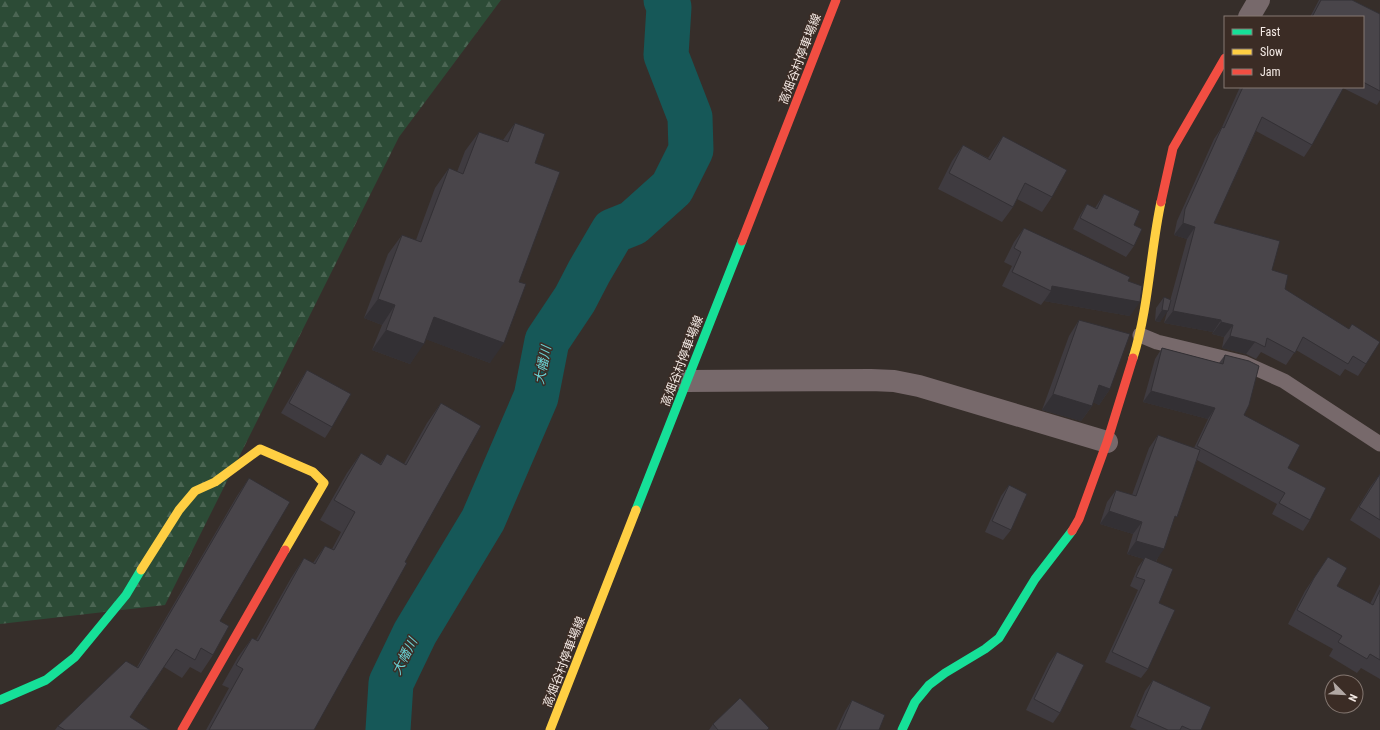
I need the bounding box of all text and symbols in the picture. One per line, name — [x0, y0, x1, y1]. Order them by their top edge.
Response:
street label: 高畑谷村停車場線 — [776, 12, 824, 106]
legend — [1224, 16, 1364, 88]
text: Fast — [1260, 25, 1281, 39]
text: Slow — [1260, 45, 1283, 59]
text: Jam — [1260, 65, 1281, 79]
street label: 高畑谷村停車場線 — [658, 314, 706, 408]
water label: 大幡川 — [531, 343, 554, 386]
street label: 高畑谷村停車場線 — [540, 615, 588, 709]
water label: 大幡川 — [389, 634, 421, 677]
north arrow — [1324, 674, 1364, 714]
text: N — [1345, 692, 1360, 704]

